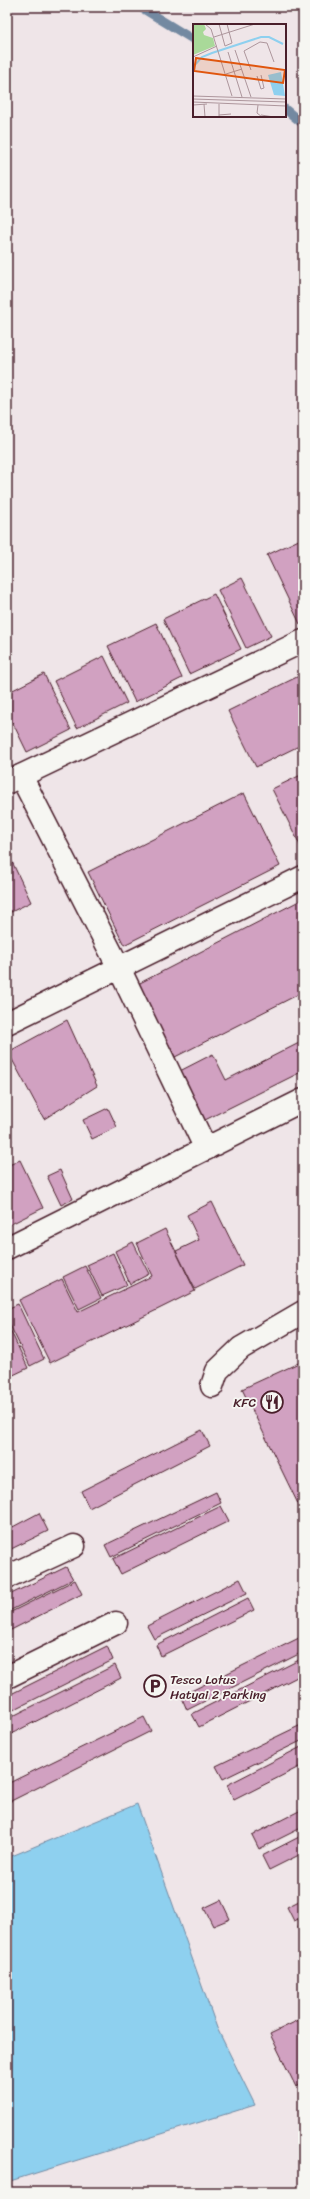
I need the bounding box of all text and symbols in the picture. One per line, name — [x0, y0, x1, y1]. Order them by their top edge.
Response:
inset map — [193, 24, 286, 117]
restaurant icon: KFC — [259, 1389, 285, 1415]
place label: KFC — [233, 1391, 256, 1414]
place label: Tesco Lotus Hatyai 2 Parking — [170, 1668, 267, 1706]
parking icon: Tesco Lotus Hatyai 2 Parking — [142, 1673, 168, 1699]

